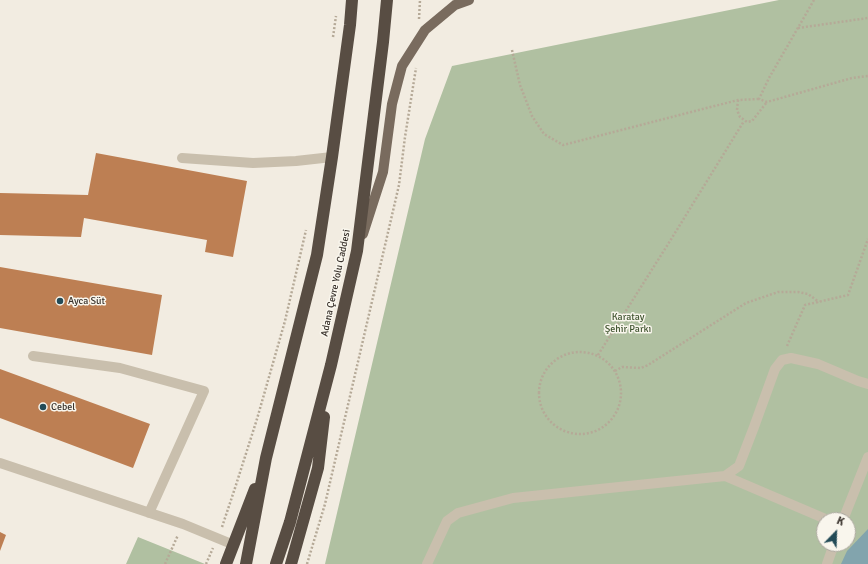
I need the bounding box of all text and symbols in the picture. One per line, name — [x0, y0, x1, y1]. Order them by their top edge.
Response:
street label: Adana Çevre Yolu Caddesi — [319, 228, 353, 338]
place label: Ayca Süt — [68, 295, 105, 307]
marker: Ayca Süt — [55, 296, 65, 306]
park label: Karatay Şehir Parkı — [605, 311, 651, 334]
place label: Cebel — [51, 401, 75, 413]
marker: Cebel — [38, 402, 48, 412]
north arrow — [816, 512, 856, 552]
text: K — [835, 514, 846, 529]

